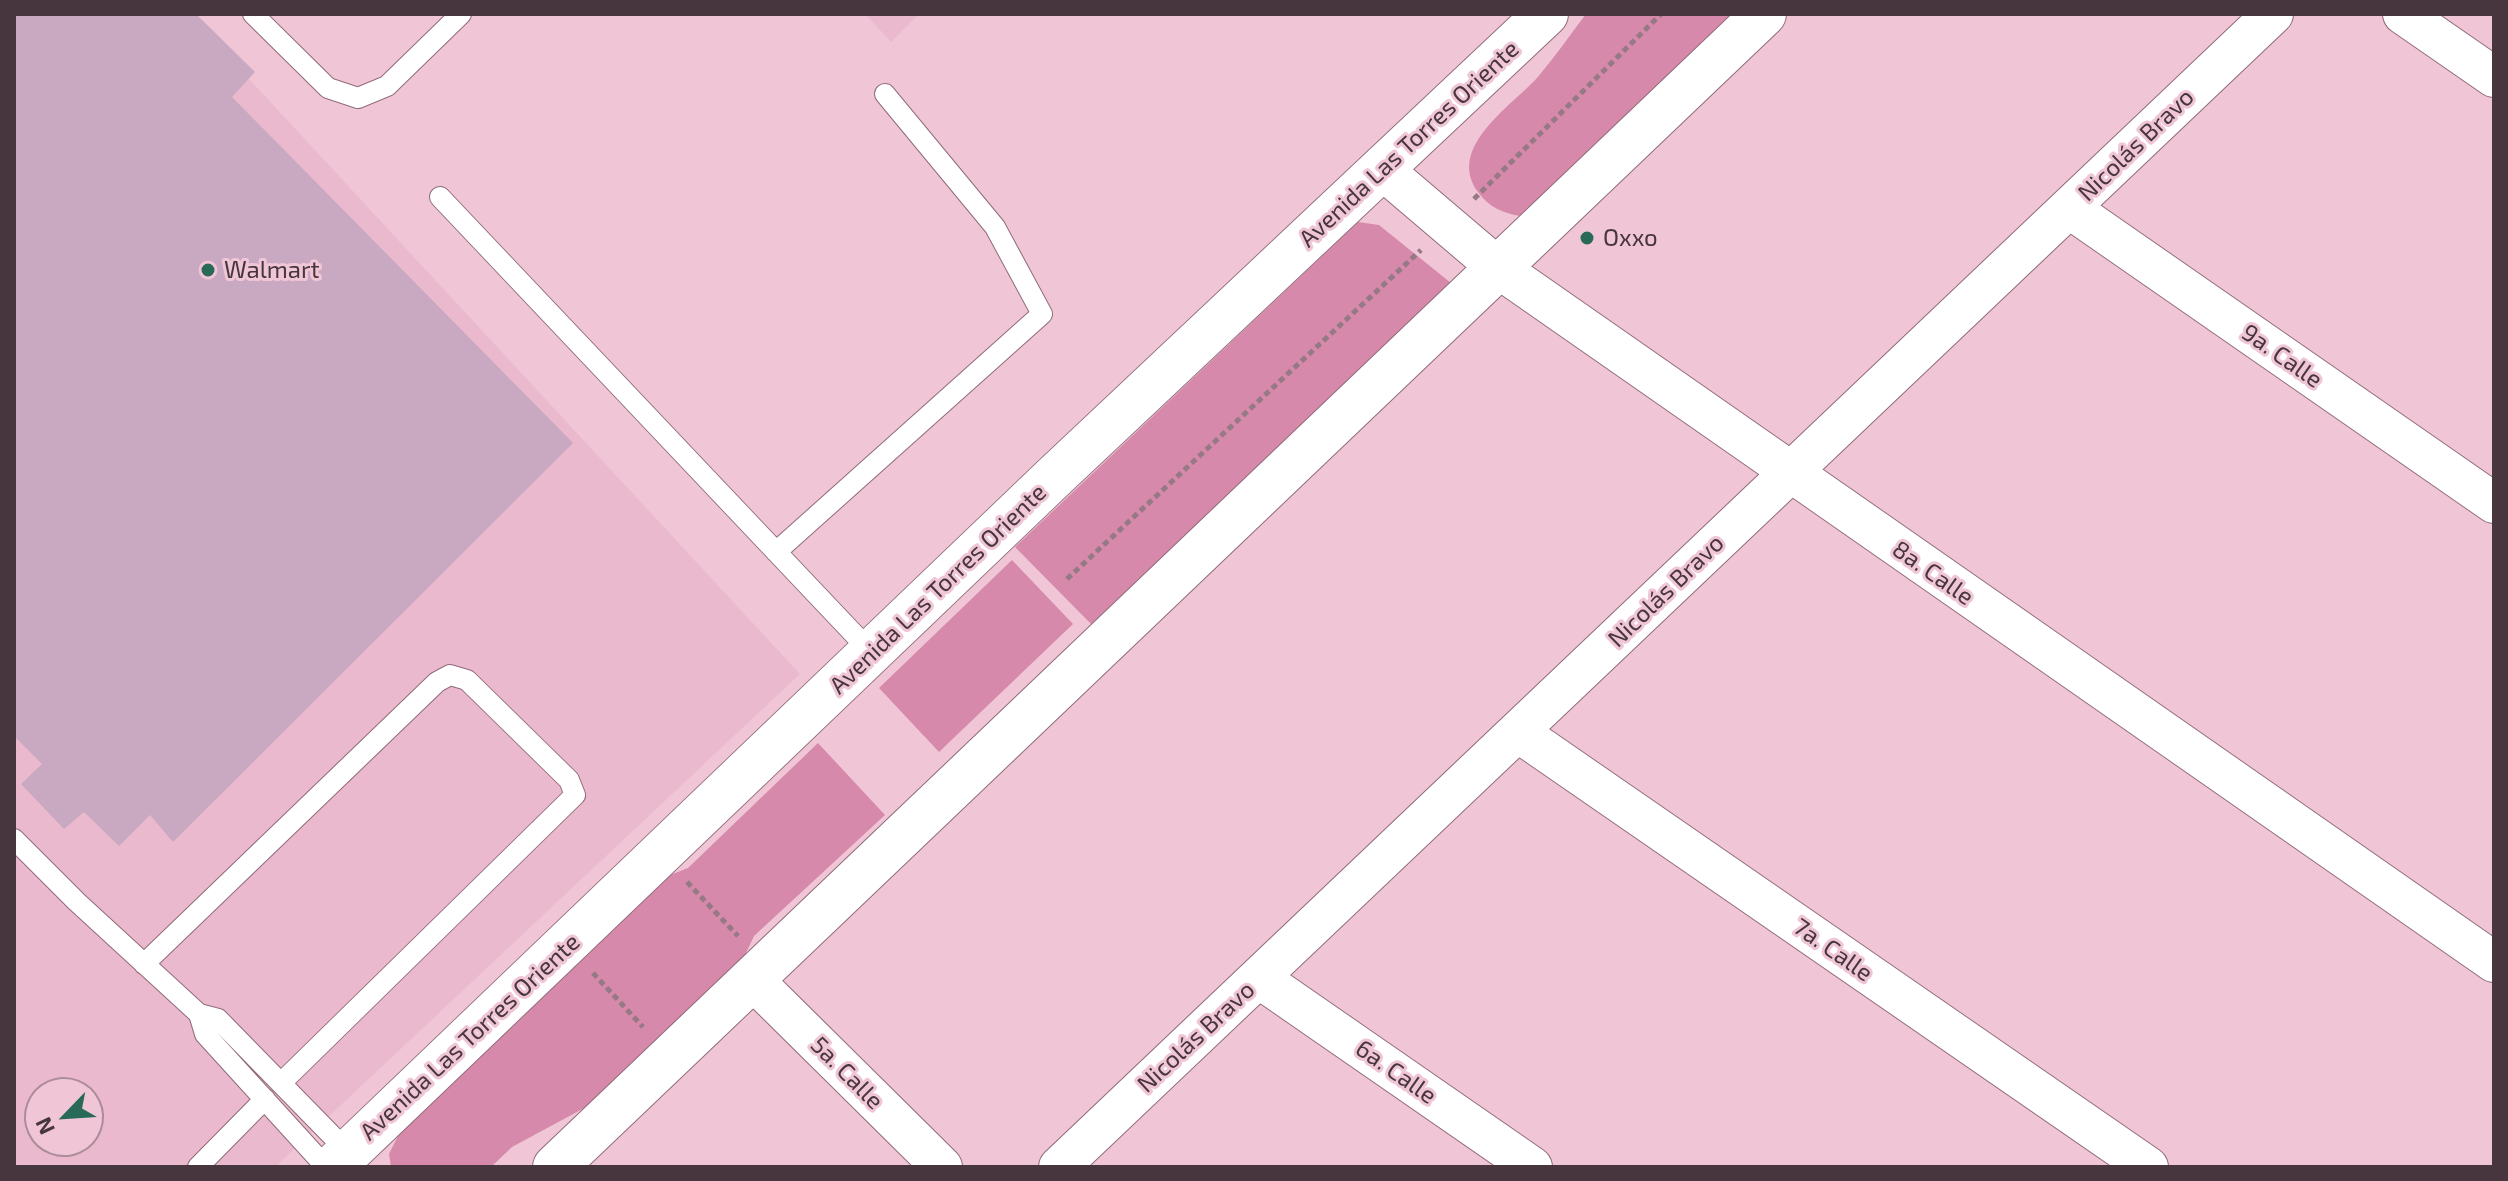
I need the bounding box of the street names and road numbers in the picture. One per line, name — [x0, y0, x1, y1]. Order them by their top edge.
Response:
street label: Avenida Las Torres Oriente — [1293, 35, 1525, 253]
street label: Nicolás Bravo — [2072, 83, 2200, 207]
street label: 9a. Calle — [2236, 318, 2328, 394]
street label: Avenida Las Torres Oriente — [824, 478, 1052, 700]
street label: Nicolás Bravo — [1602, 529, 1730, 653]
street label: 8a. Calle — [1887, 535, 1979, 611]
street label: 7a. Calle — [1788, 912, 1878, 988]
street label: Avenida Las Torres Oriente — [354, 928, 586, 1146]
street label: Nicolás Bravo — [1131, 975, 1261, 1099]
street label: 5a. Calle — [805, 1031, 889, 1115]
street label: 6a. Calle — [1350, 1034, 1442, 1110]

